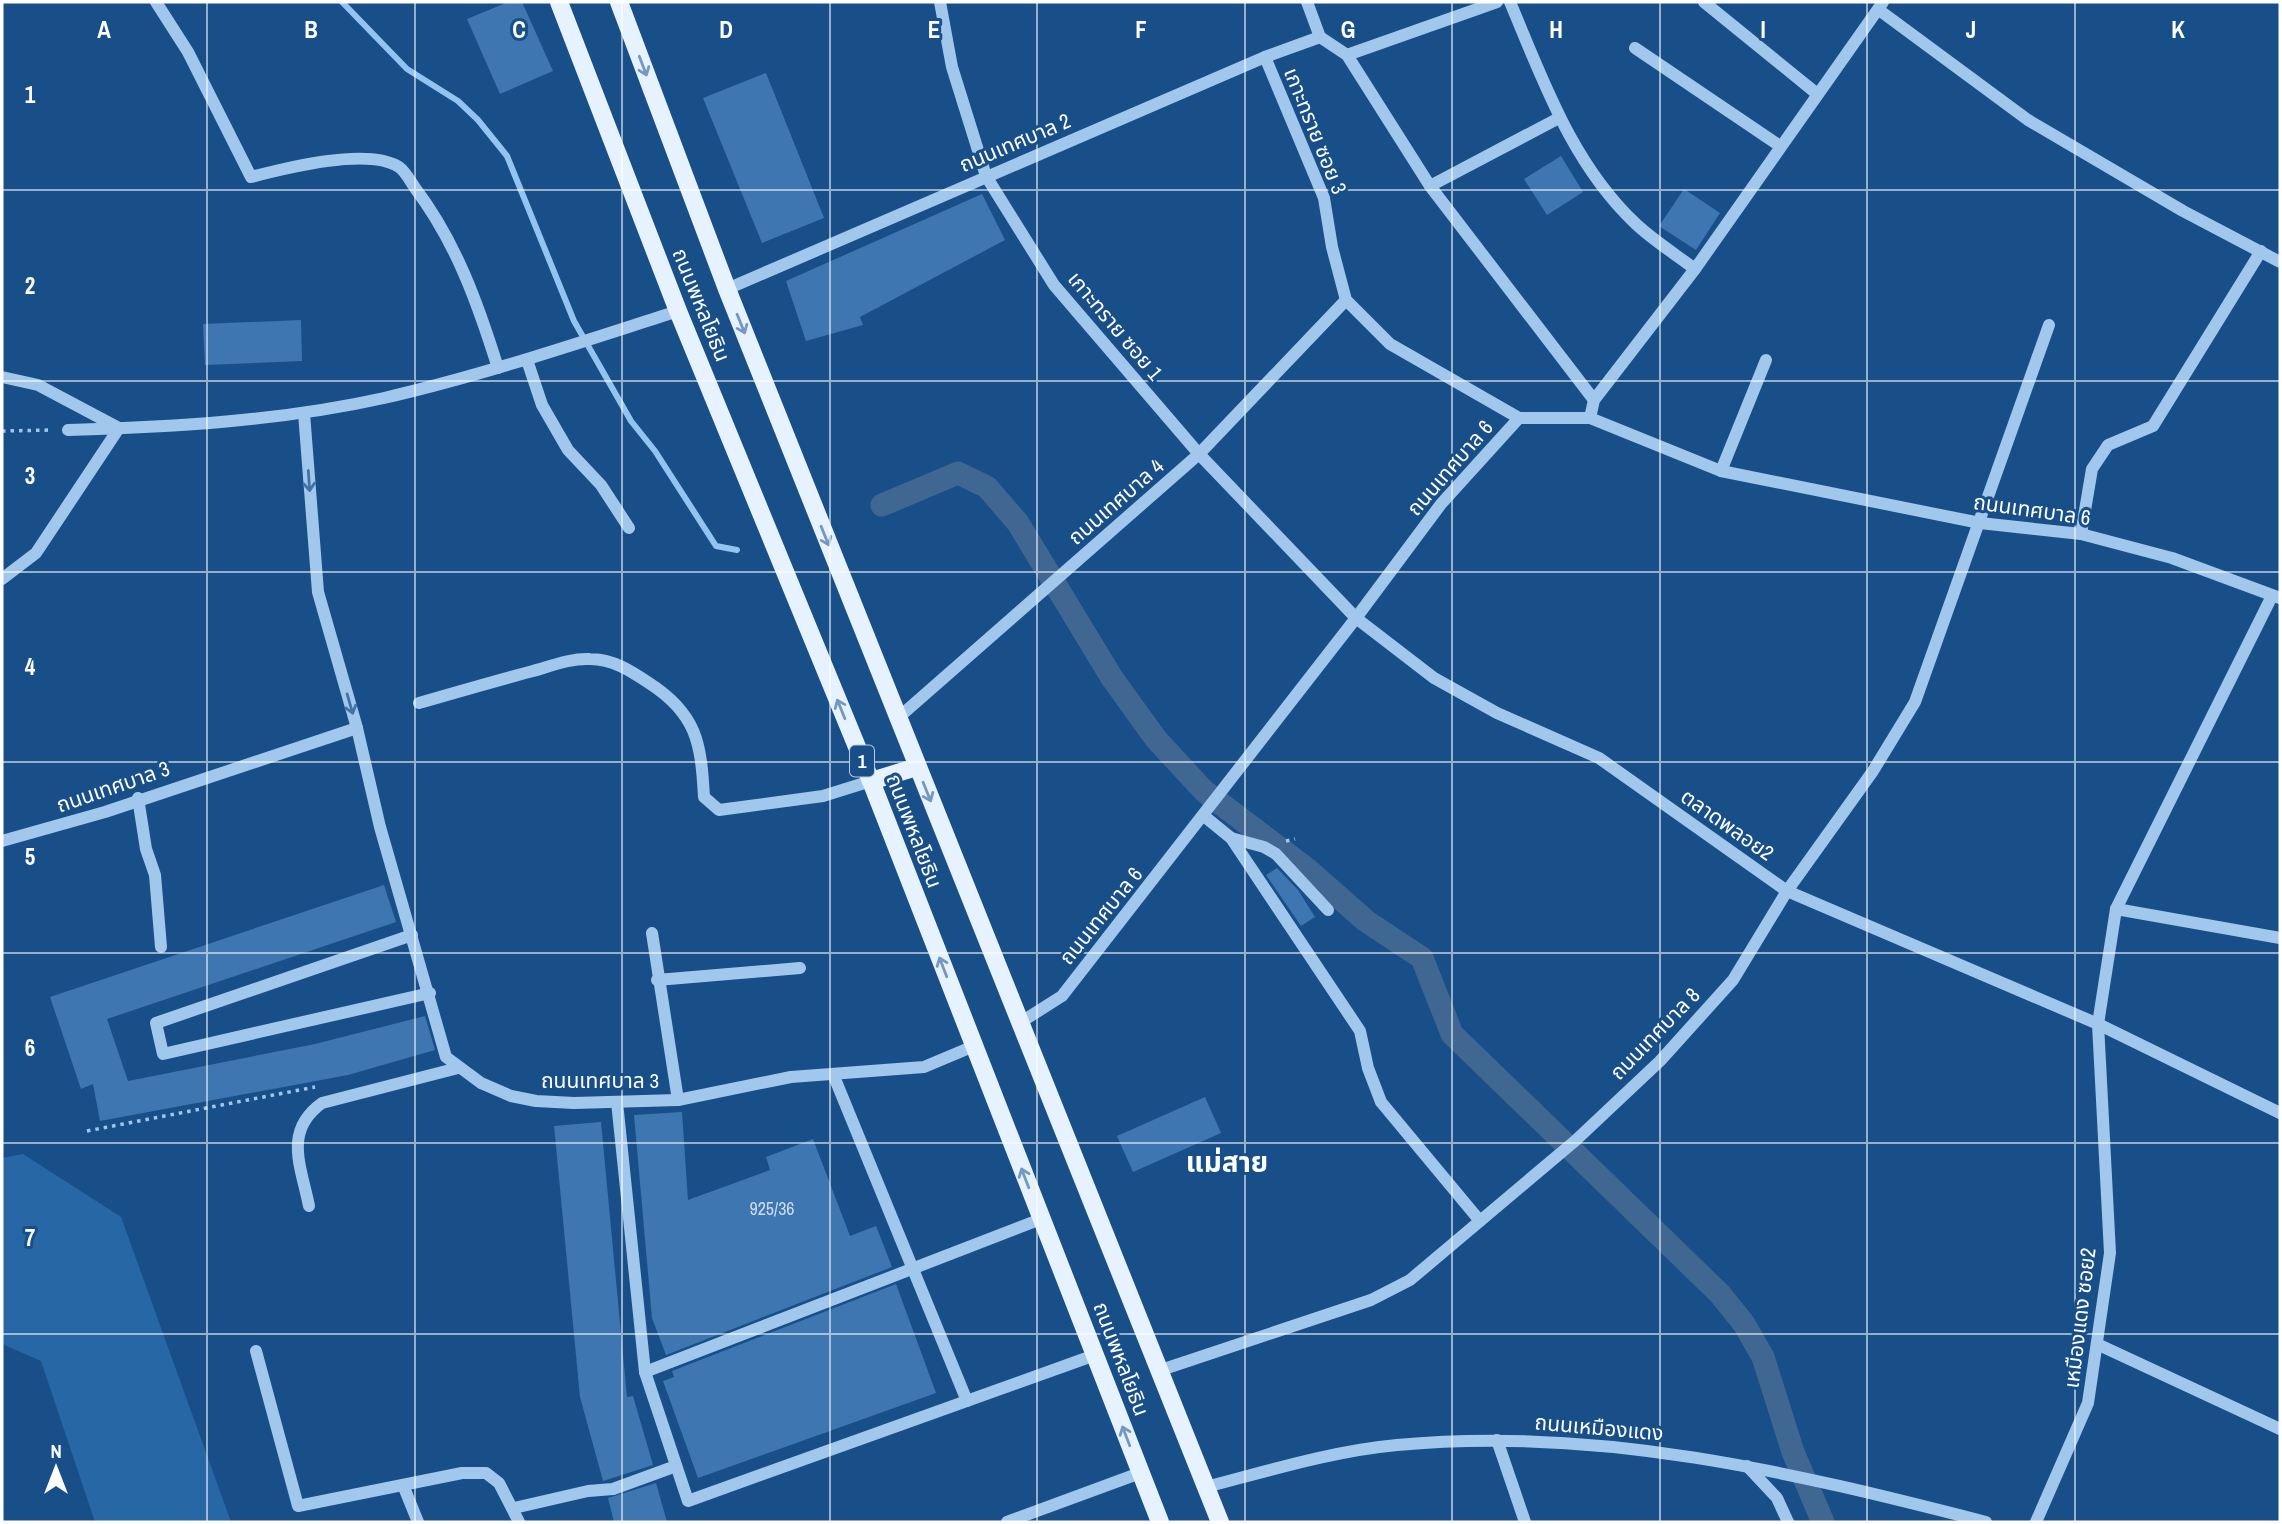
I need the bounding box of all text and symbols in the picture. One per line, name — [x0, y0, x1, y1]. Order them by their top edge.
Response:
text: A — [97, 14, 111, 45]
text: B — [304, 14, 318, 45]
text: C — [512, 14, 526, 45]
text: D — [719, 14, 733, 45]
text: E — [928, 14, 940, 45]
text: F — [1135, 14, 1147, 45]
text: G — [1341, 14, 1355, 45]
text: H — [1549, 14, 1563, 45]
text: I — [1760, 14, 1766, 45]
text: J — [1966, 14, 1976, 45]
text: K — [2171, 14, 2185, 45]
one-way arrow — [638, 54, 650, 76]
street label: เกาะทราย ซอย 3 — [1277, 63, 1354, 198]
text: 1 — [25, 79, 36, 110]
street label: ถนนเทศบาล 2 — [955, 106, 1075, 179]
street label: ถนนพหลโยธิน — [666, 244, 737, 366]
street label: เกาะทราย ซอย 1 — [1061, 265, 1170, 387]
text: 2 — [25, 270, 35, 301]
one-way arrow — [735, 313, 748, 335]
street label: ถนนเทศบาล 6 — [1400, 414, 1499, 522]
street label: ถนนเทศบาล 4 — [1062, 452, 1170, 551]
text: 3 — [25, 460, 35, 491]
one-way arrow — [303, 469, 316, 492]
street label: ถนนเทศบาล 6 — [1972, 487, 2093, 532]
one-way arrow — [819, 524, 832, 546]
text: 4 — [25, 651, 36, 682]
one-way arrow — [344, 692, 357, 714]
one-way arrow — [834, 699, 847, 721]
road number: 1 — [850, 746, 874, 776]
street label: ถนนเทศบาล 3 — [52, 754, 173, 819]
street label: ถนนพหลโยธิน — [879, 770, 949, 892]
one-way arrow — [922, 781, 935, 803]
street label: ตลาดพลอย2 — [1675, 782, 1780, 867]
text: 5 — [25, 841, 35, 872]
street label: ถนนเทศบาล 6 — [1052, 861, 1149, 971]
one-way arrow — [935, 956, 948, 978]
street label: ถนนเทศบาล 8 — [1603, 981, 1706, 1086]
text: 6 — [25, 1032, 35, 1063]
street label: ถนนเทศบาล 3 — [541, 1066, 659, 1095]
district label: แม่สาย — [1186, 1143, 1268, 1181]
one-way arrow — [1018, 1168, 1031, 1190]
house number: 925/36 — [749, 1196, 795, 1221]
text: 7 — [25, 1222, 35, 1253]
street label: เหมืองแดง ซอย2 — [2057, 1246, 2103, 1390]
street label: ถนนพหลโยธิน — [1086, 1298, 1156, 1420]
street label: ถนนเหมืองแดง — [1533, 1407, 1665, 1448]
one-way arrow — [1119, 1426, 1131, 1447]
north arrow — [21, 1433, 91, 1503]
text: N — [50, 1438, 62, 1464]

